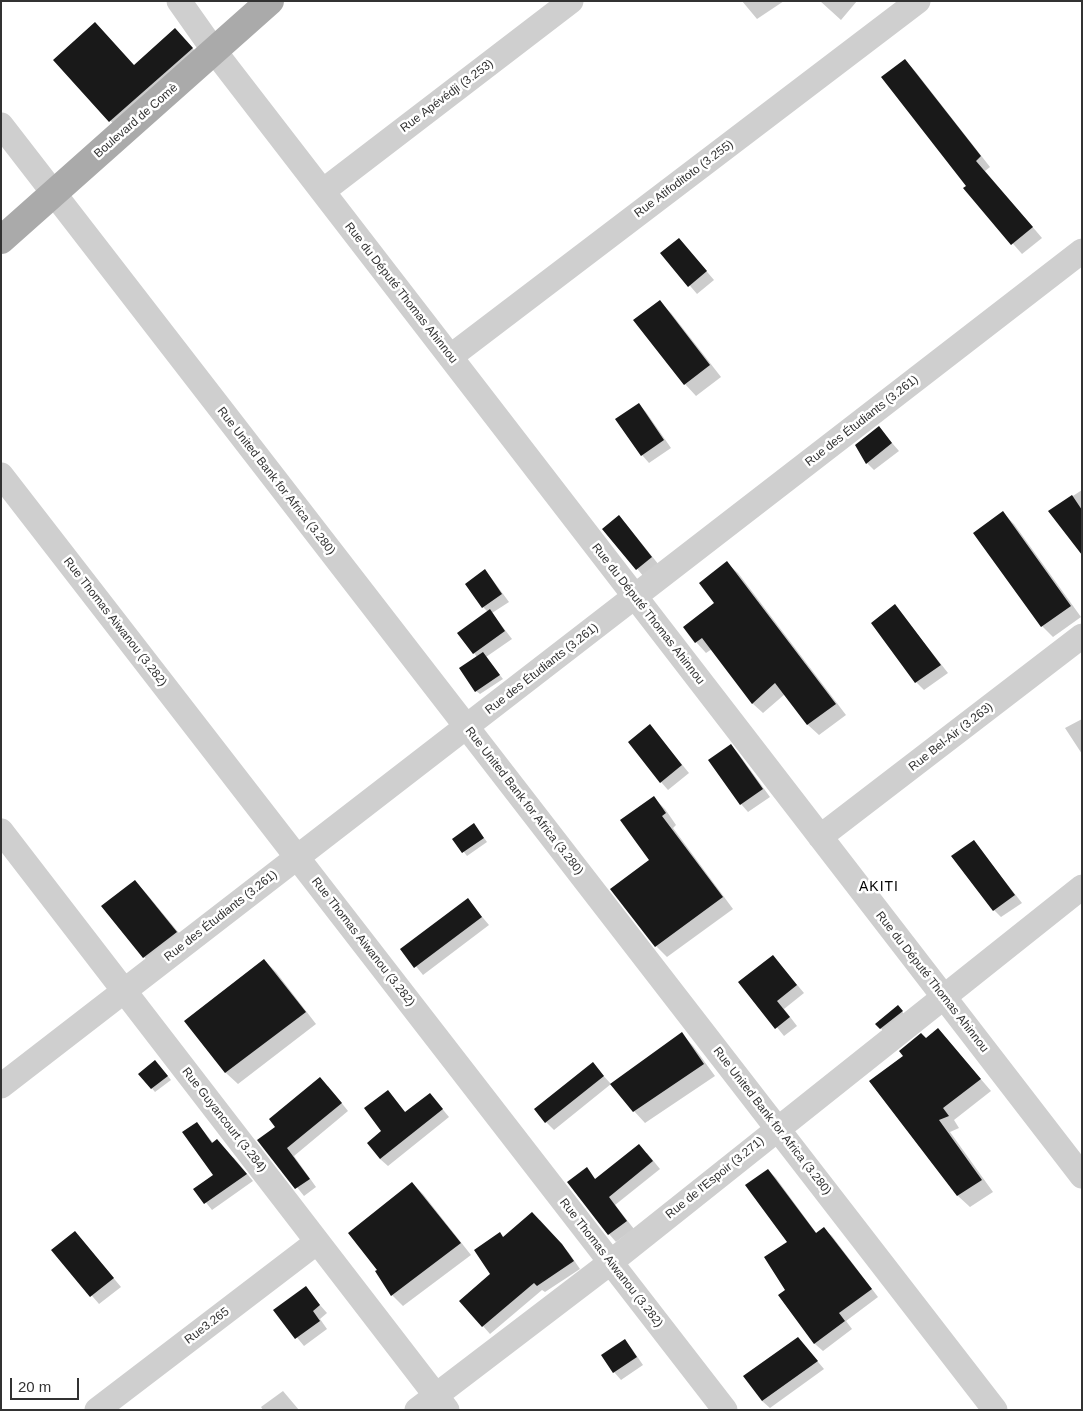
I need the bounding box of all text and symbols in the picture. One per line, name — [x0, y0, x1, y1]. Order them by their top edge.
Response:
street label: Rue Apévédji (3.253) — [398, 56, 496, 136]
street label: Boulevard de Comè — [91, 81, 181, 161]
street label: Rue Atifoditoto (3.255) — [632, 137, 736, 221]
street label: Rue du Député Thomas Ahinnou — [342, 220, 460, 366]
street label: Rue des Étudiants (3.261) — [803, 372, 921, 470]
street label: Rue United Bank for Africa (3.280) — [214, 404, 338, 558]
street label: Rue du Député Thomas Ahinnou — [589, 541, 707, 687]
street label: Rue Thomas Aiwanou (3.282) — [60, 555, 170, 689]
street label: Rue des Étudiants (3.261) — [483, 620, 601, 718]
street label: Rue Bel-Air (3.263) — [906, 700, 996, 774]
street label: Rue United Bank for Africa (3.280) — [462, 724, 586, 878]
street label: Rue des Étudiants (3.261) — [162, 867, 280, 965]
street label: Rue Thomas Aiwanou (3.282) — [308, 875, 418, 1009]
district label: AKITI — [858, 879, 900, 895]
street label: Rue du Député Thomas Ahinnou — [873, 909, 991, 1055]
street label: Rue United Bank for Africa (3.280) — [710, 1044, 834, 1198]
street label: Rue Guyancourt (3.284) — [179, 1065, 269, 1175]
street label: Rue de l'Espoir (3.271) — [663, 1134, 767, 1222]
street label: Rue Thomas Aiwanou (3.282) — [556, 1196, 666, 1330]
street label: Rue3.265 — [182, 1305, 232, 1347]
scale bar — [12, 1368, 81, 1400]
text: 20 m — [18, 1378, 51, 1395]

